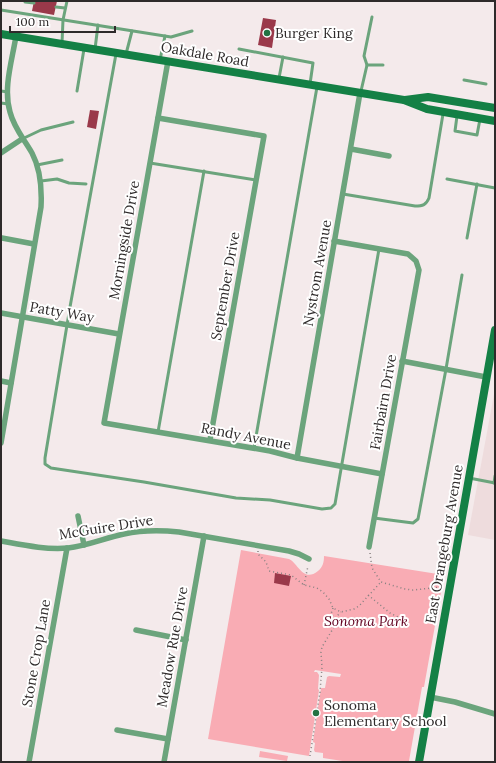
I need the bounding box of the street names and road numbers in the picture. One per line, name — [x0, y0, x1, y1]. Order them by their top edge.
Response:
street label: Oakdale Road — [160, 37, 250, 71]
street label: Morningside Drive — [105, 179, 143, 301]
street label: Nystrom Avenue — [299, 218, 335, 328]
street label: September Drive — [207, 230, 243, 342]
street label: Patty Way — [28, 297, 96, 327]
street label: Fairbairn Drive — [366, 352, 400, 451]
street label: Randy Avenue — [199, 418, 293, 454]
street label: East Orangeburg Avenue — [421, 463, 467, 625]
street label: McGuire Drive — [58, 511, 155, 543]
street label: Meadow Rue Drive — [153, 585, 192, 709]
street label: Stone Crop Lane — [18, 597, 54, 708]

